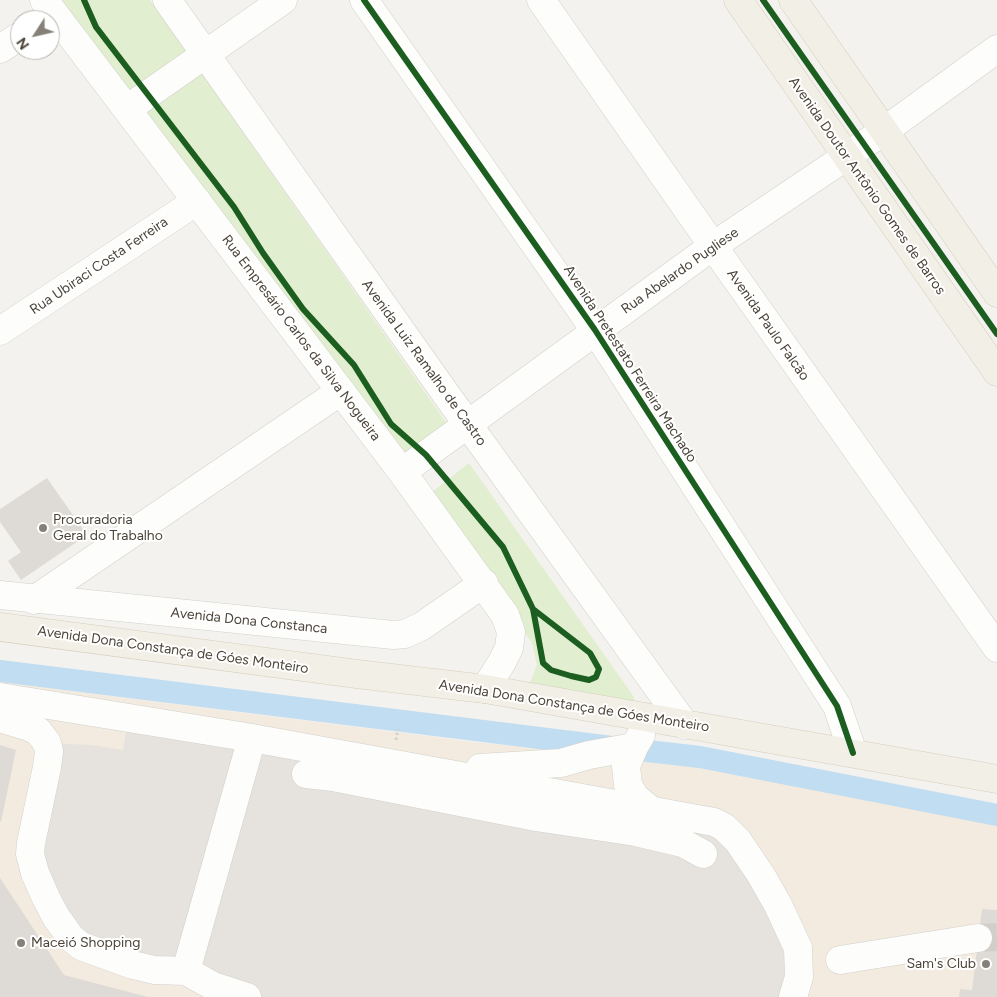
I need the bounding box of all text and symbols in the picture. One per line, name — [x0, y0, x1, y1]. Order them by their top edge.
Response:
north arrow — [10, 10, 60, 60]
text: N — [13, 34, 33, 53]
street label: Avenida Doutor Antônio Gomes de Barros — [785, 74, 949, 298]
street label: Rua Ubiraci Costa Ferreira — [27, 214, 171, 318]
street label: Rua Abelardo Pugliese — [618, 224, 742, 318]
street label: Rua Empresário Carlos da Silva Nogueira — [218, 232, 384, 444]
street label: Avenida Pretestato Ferreira Machado — [560, 262, 700, 466]
street label: Avenida Paulo Falcão — [723, 266, 813, 384]
street label: Avenida Luiz Ramalho de Castro — [358, 277, 490, 449]
place label: Procuradoria Geral do Trabalho — [53, 512, 163, 544]
marker: Procuradoria Geral do Trabalho — [37, 522, 49, 534]
street label: Avenida Dona Constanca — [170, 604, 328, 638]
street label: Avenida Dona Constança de Góes Monteiro — [36, 623, 310, 677]
street label: Avenida Dona Constança de Góes Monteiro — [438, 676, 710, 736]
place label: Maceió Shopping — [31, 935, 140, 951]
marker: Maceió Shopping — [15, 937, 27, 949]
place label: Sam's Club — [906, 956, 976, 972]
marker: Sam's Club — [980, 958, 992, 970]

